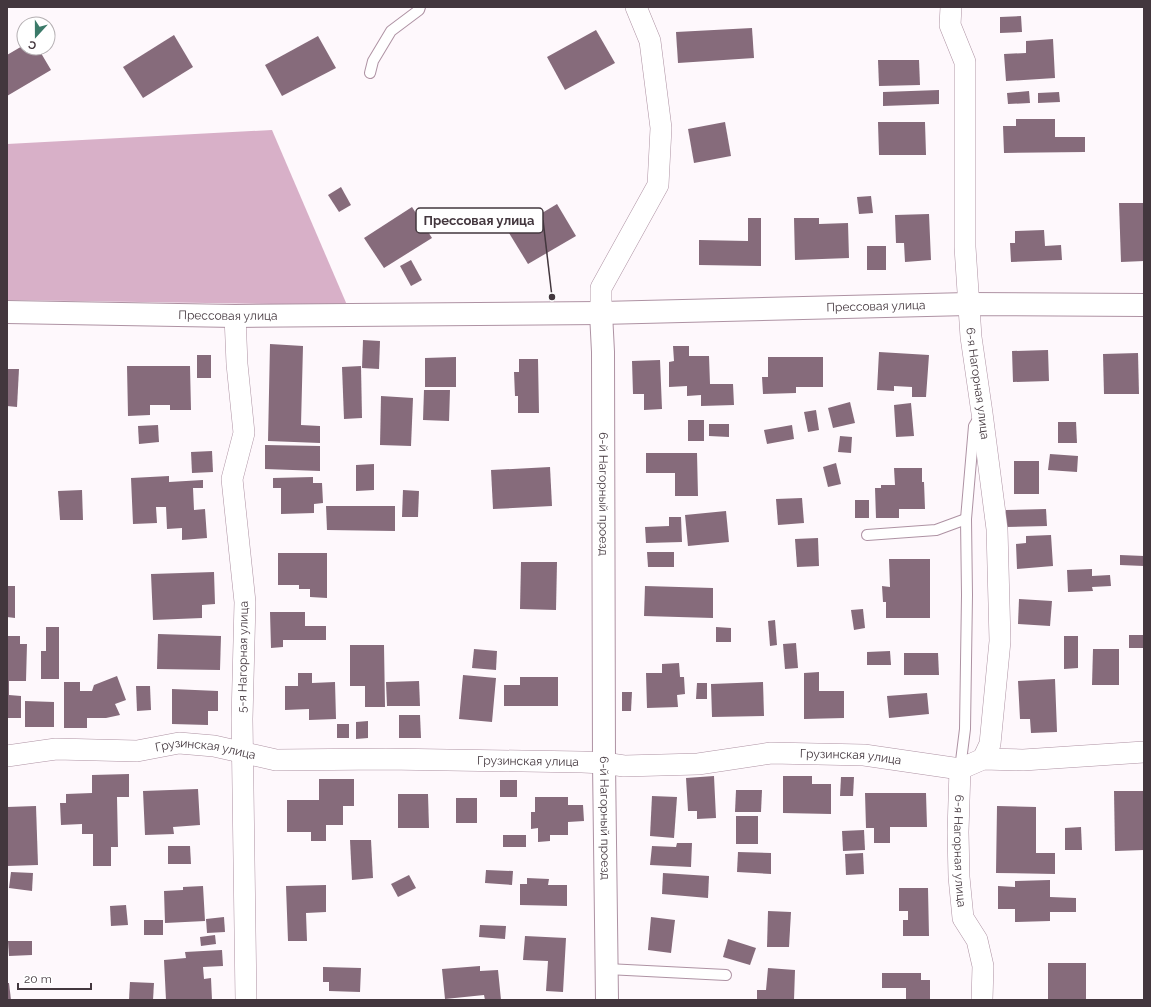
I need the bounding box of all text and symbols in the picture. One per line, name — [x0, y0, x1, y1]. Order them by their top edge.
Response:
north arrow — [16, 16, 56, 56]
text: С — [26, 37, 38, 52]
callout: Прессовая улица — [416, 208, 543, 233]
text: Прессовая улица — [423, 213, 535, 228]
street label: Прессовая улица — [826, 298, 926, 314]
street label: Прессовая улица — [178, 308, 278, 323]
street label: 6-я Нагорная улица — [963, 327, 992, 440]
street label: 6-й Нагорный проезд — [596, 432, 610, 556]
street label: 5-я Нагорная улица — [235, 601, 251, 713]
street label: Грузинская улица — [154, 736, 257, 762]
street label: Грузинская улица — [800, 747, 902, 767]
street label: Грузинская улица — [477, 753, 579, 769]
street label: 6-й Нагорный проезд — [597, 756, 612, 880]
street label: 6-я Нагорная улица — [951, 794, 969, 908]
scale bar — [18, 965, 91, 991]
text: 20 m — [24, 972, 52, 986]

